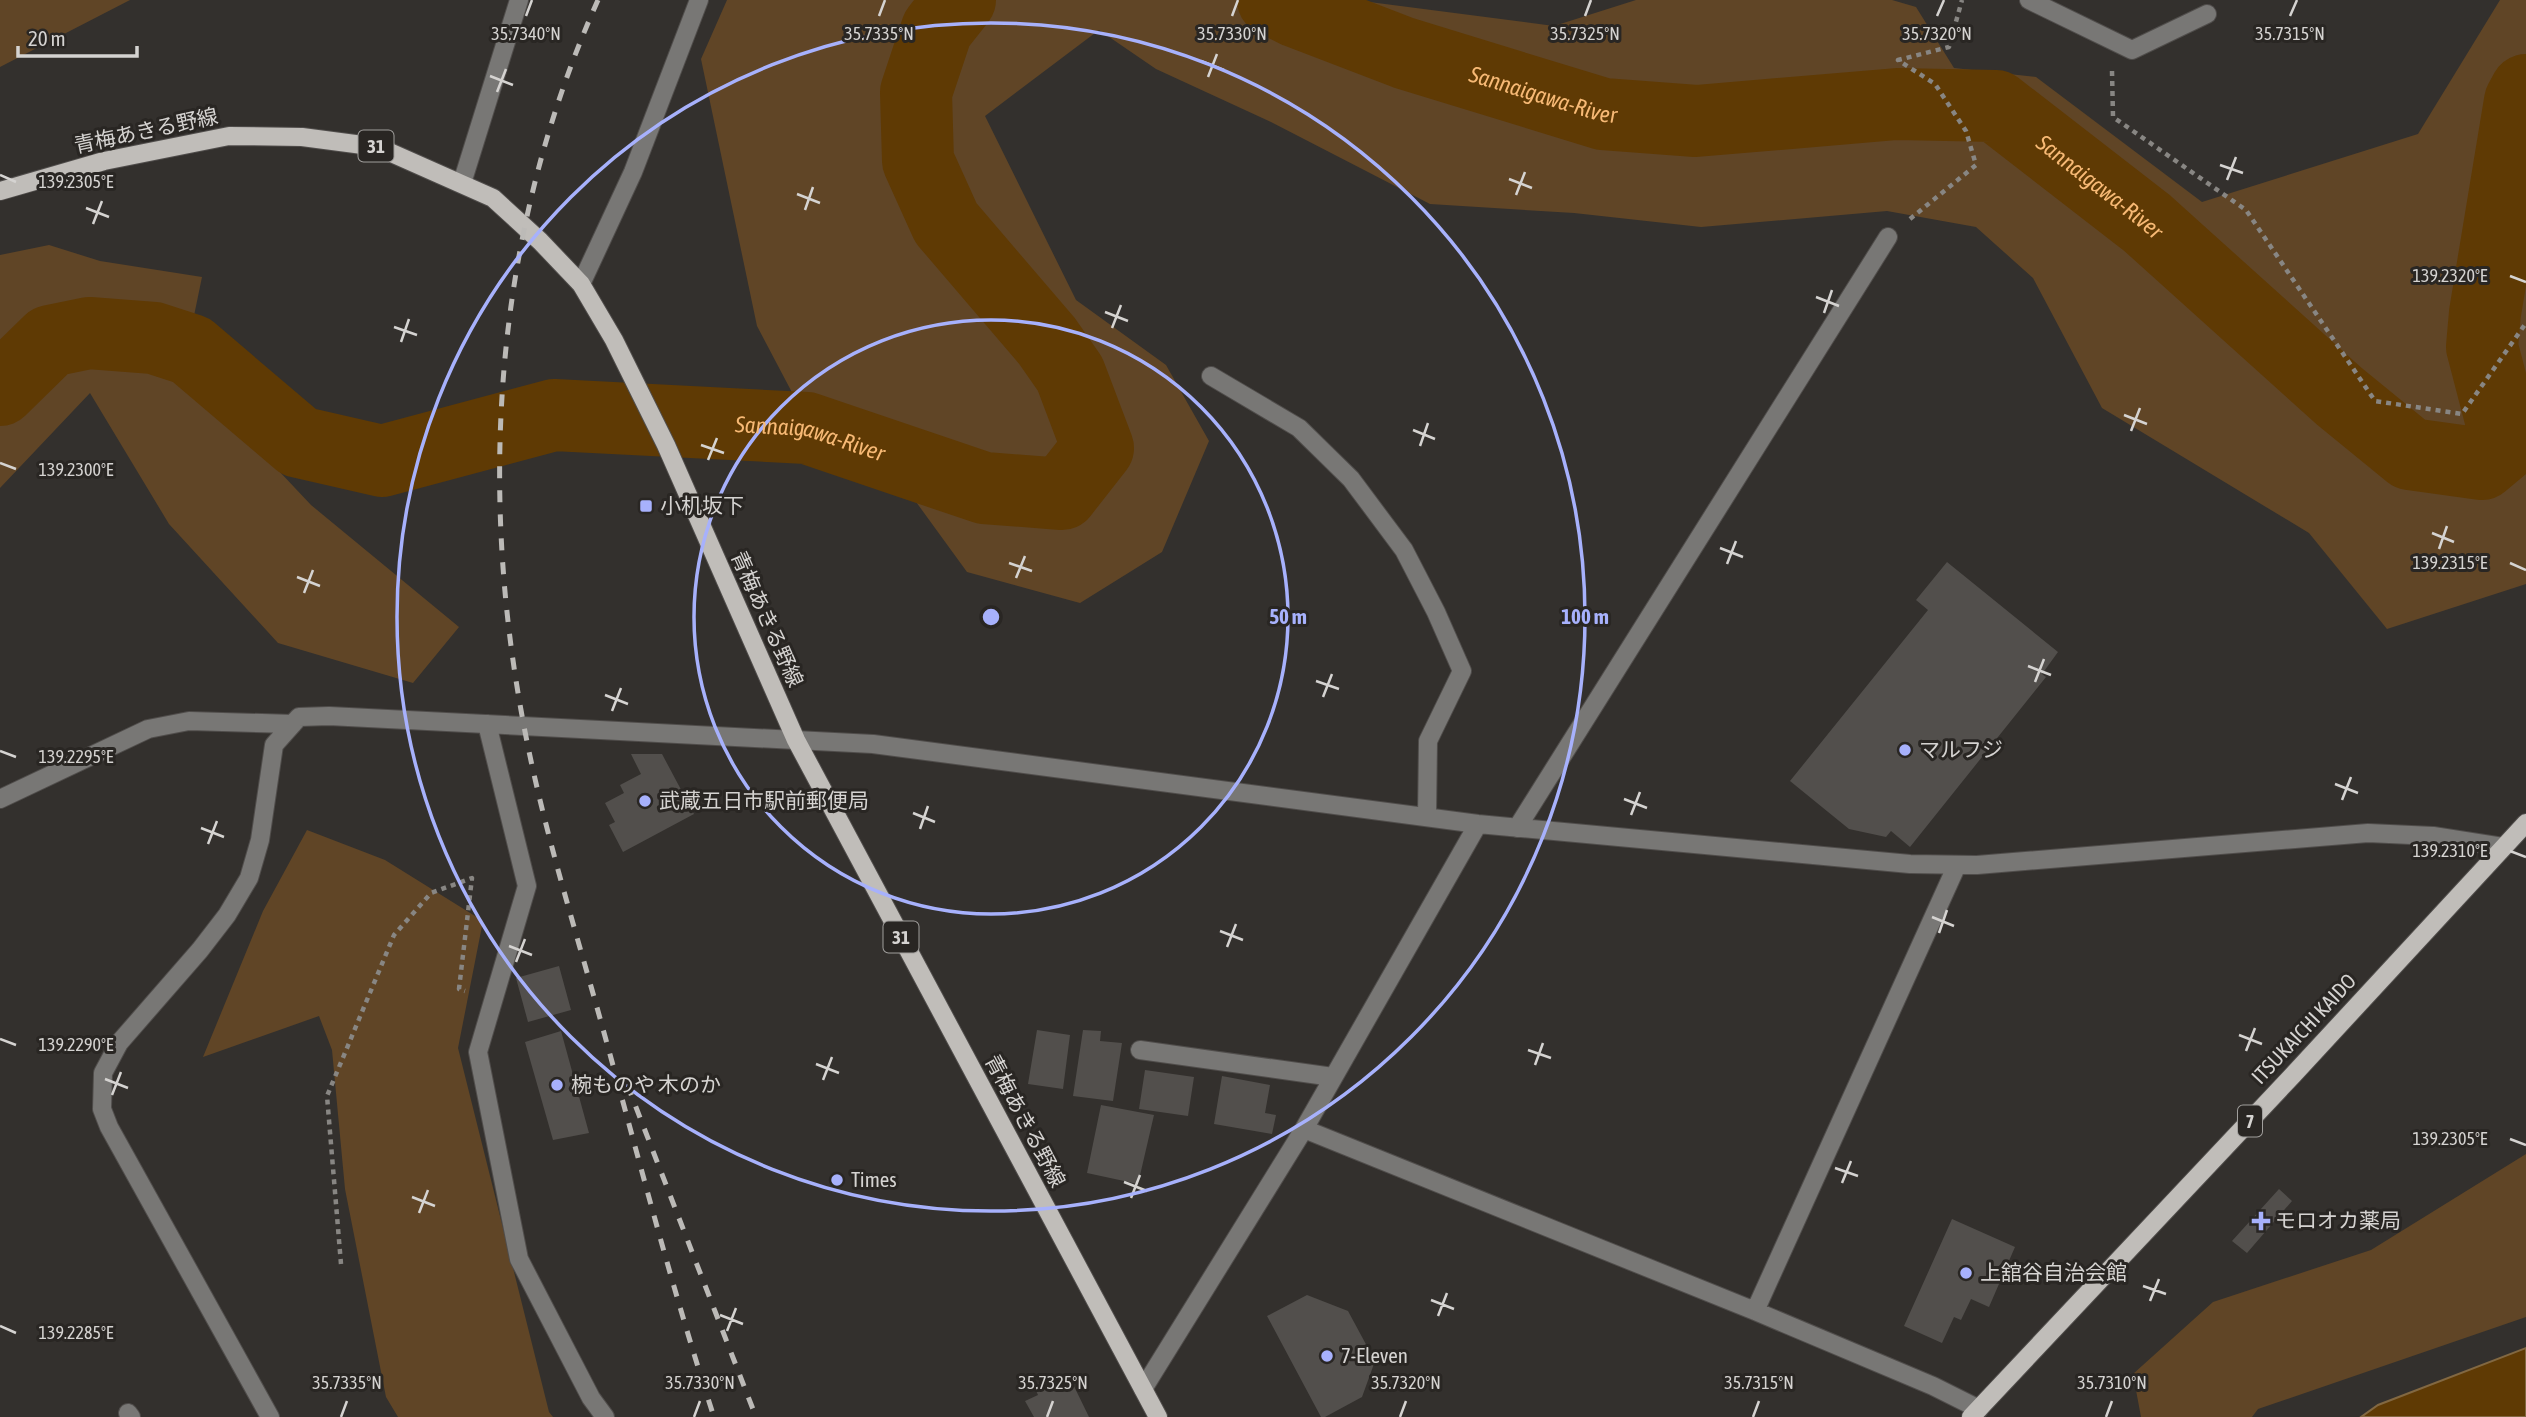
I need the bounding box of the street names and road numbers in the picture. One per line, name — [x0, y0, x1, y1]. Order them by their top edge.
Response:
street label: 青梅あきる野線 — [72, 103, 220, 157]
road number: 31 — [358, 130, 394, 162]
street label: 青梅あきる野線 — [727, 547, 809, 690]
road number: 31 — [884, 922, 918, 953]
street label: ITSUKAICHI KAIDO — [2246, 968, 2360, 1088]
street label: 青梅あきる野線 — [981, 1050, 1071, 1191]
road number: 7 — [2238, 1106, 2262, 1136]

